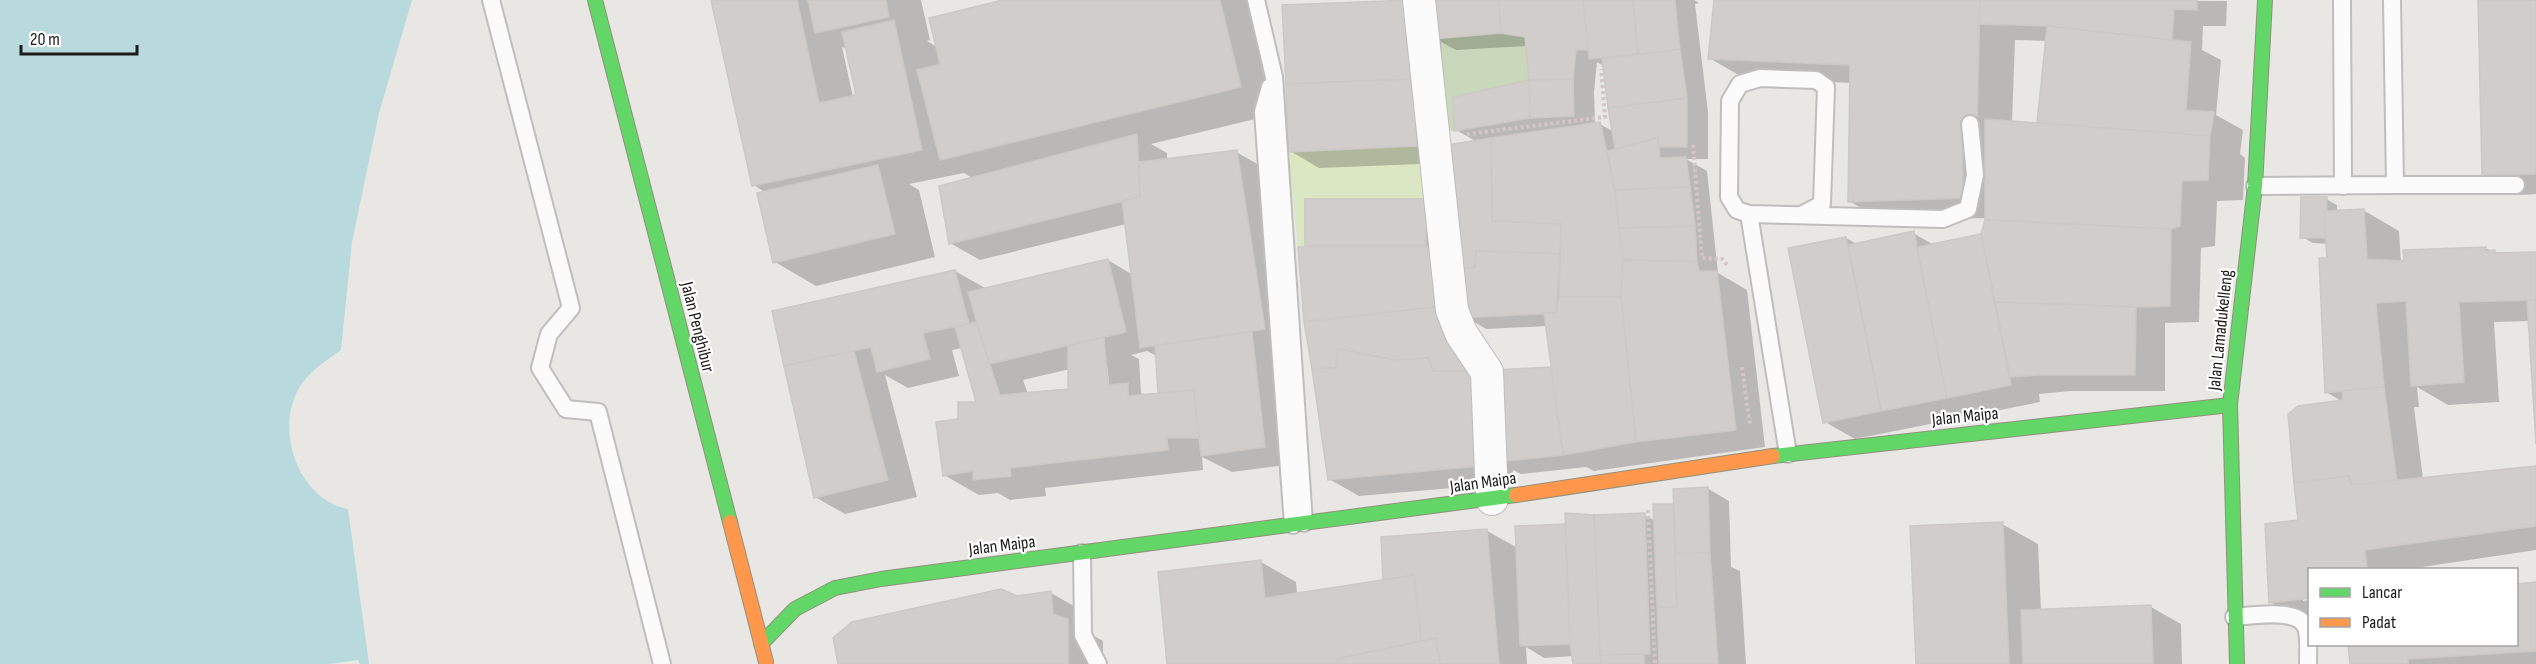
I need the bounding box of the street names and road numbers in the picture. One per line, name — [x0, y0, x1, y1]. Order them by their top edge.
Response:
street label: Jalan Lamadukelleng — [2204, 269, 2237, 392]
street label: Jalan Penghibur — [676, 279, 719, 374]
street label: Jalan Maipa — [1930, 403, 1999, 431]
street label: Jalan Maipa — [1448, 467, 1518, 498]
street label: Jalan Maipa — [967, 531, 1037, 560]

